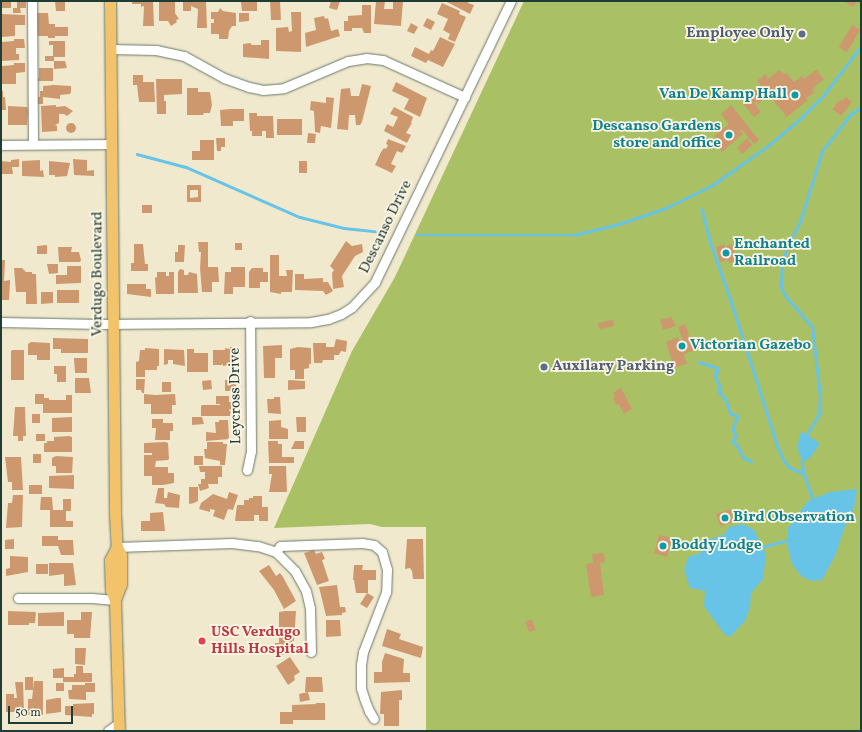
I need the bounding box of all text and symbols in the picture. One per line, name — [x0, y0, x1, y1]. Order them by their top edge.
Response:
place label: Employee Only — [686, 25, 794, 43]
marker: Employee Only — [797, 29, 807, 39]
place label: Van De Kamp Hall — [659, 86, 787, 104]
marker: Van De Kamp Hall — [790, 90, 800, 100]
place label: Descanso Gardens store and office — [592, 117, 721, 152]
marker: Descanso Gardens store and office — [724, 130, 734, 140]
street label: Descanso Drive — [356, 177, 416, 277]
street label: Verdugo Boulevard — [89, 211, 107, 337]
place label: Enchanted Railroad — [734, 235, 810, 270]
marker: Enchanted Railroad — [721, 248, 731, 258]
place label: Victorian Gazebo — [690, 337, 811, 355]
marker: Victorian Gazebo — [677, 341, 687, 351]
street label: Leycross Drive — [226, 347, 246, 445]
place label: Auxilary Parking — [552, 358, 674, 376]
marker: Auxilary Parking — [539, 362, 549, 372]
place label: Bird Observation — [733, 509, 855, 527]
marker: Bird Observation — [720, 513, 730, 523]
place label: Boddy Lodge — [671, 537, 762, 555]
marker: Boddy Lodge — [658, 541, 668, 551]
place label: USC Verdugo Hills Hospital — [211, 623, 309, 658]
marker: USC Verdugo Hills Hospital — [196, 635, 208, 647]
scale bar — [10, 698, 75, 724]
text: 50 m — [15, 705, 41, 721]

